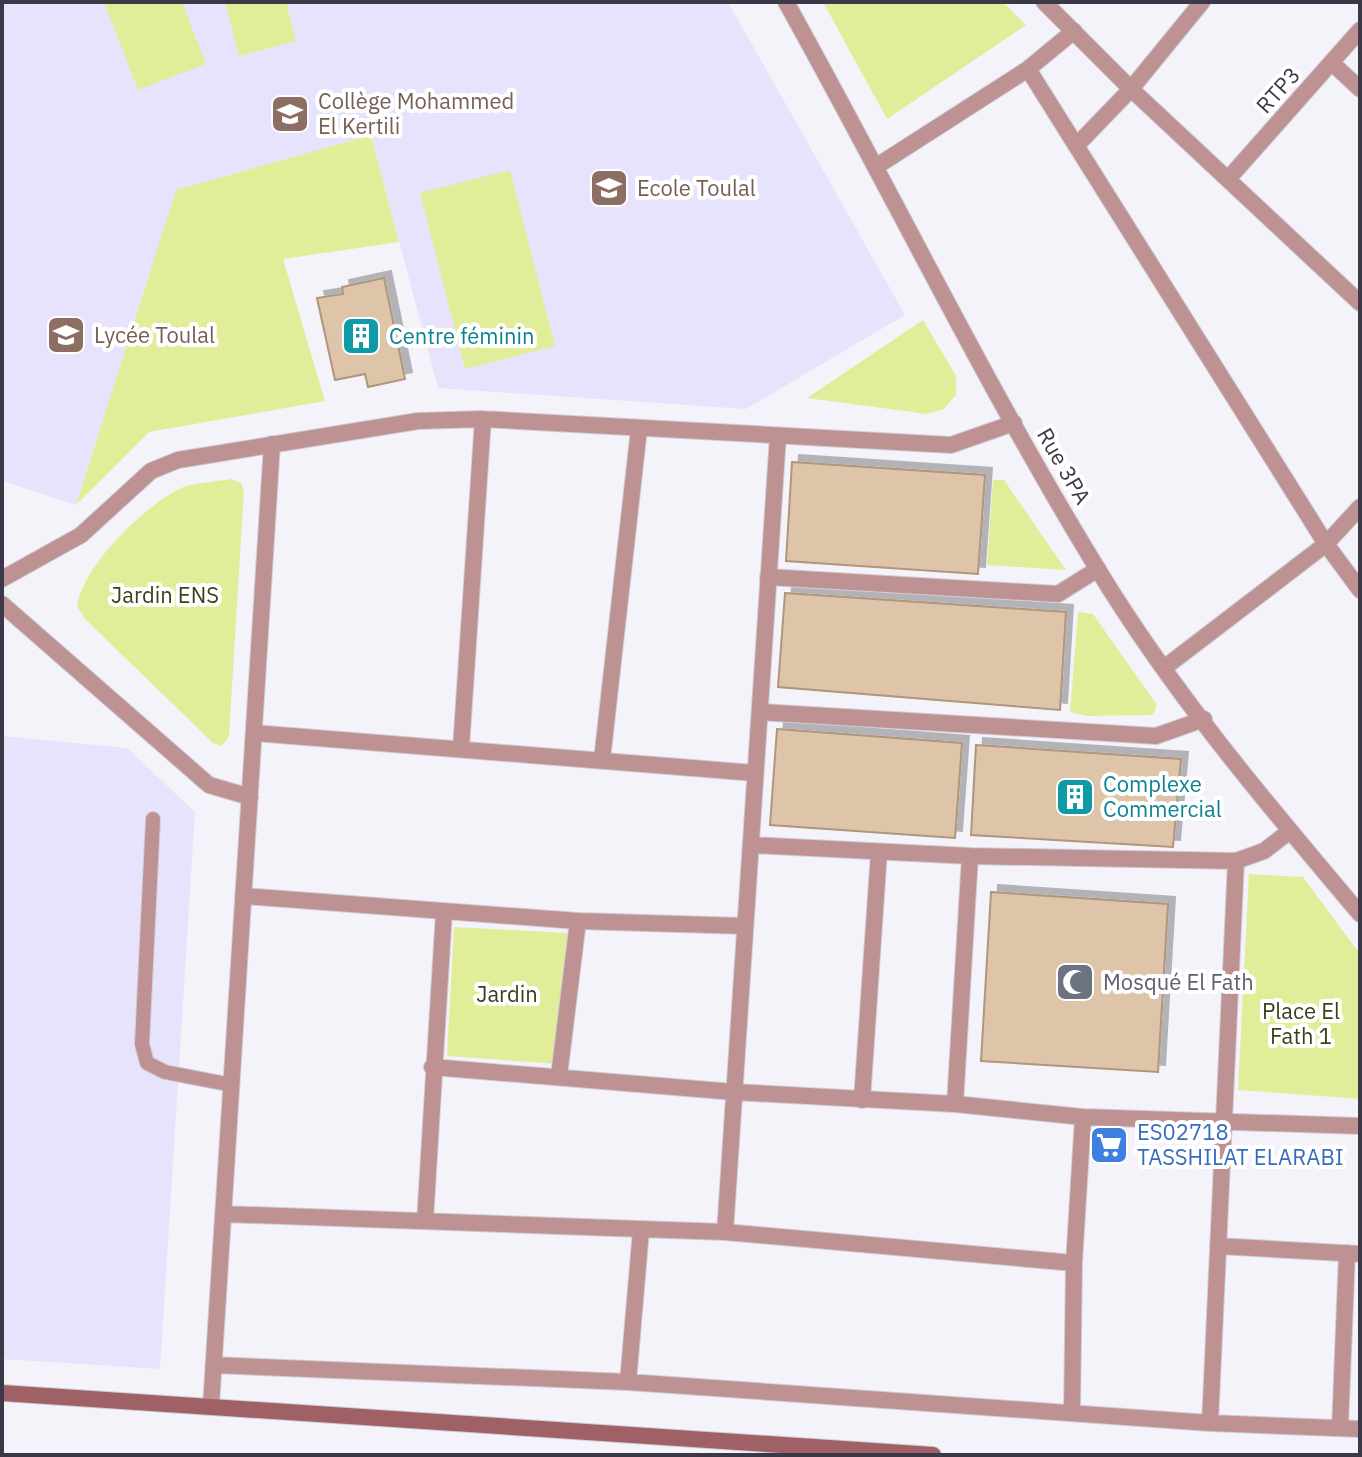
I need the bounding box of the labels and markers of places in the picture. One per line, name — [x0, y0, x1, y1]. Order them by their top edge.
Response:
place label: Collège Mohammed El Kertili — [318, 86, 514, 140]
school or university icon: Collège Mohammed El Kertili — [269, 93, 311, 135]
school or university icon: Ecole Toulal — [588, 167, 630, 209]
place label: Ecole Toulal — [637, 173, 756, 202]
school or university icon: Lycée Toulal — [45, 314, 87, 356]
building icon: Centre féminin — [340, 315, 382, 357]
place label: Lycée Toulal — [94, 320, 215, 349]
place label: Centre féminin — [389, 321, 535, 350]
place label: Complexe Commercial — [1103, 769, 1222, 823]
building icon: Complexe Commercial — [1054, 776, 1096, 818]
mosque icon: Mosqué El Fath — [1054, 961, 1096, 1003]
place label: Mosqué El Fath — [1103, 967, 1254, 996]
place label: ES02718 TASSHILAT ELARABI — [1137, 1117, 1344, 1171]
supermarket icon: ES02718 TASSHILAT ELARABI — [1088, 1124, 1130, 1166]

